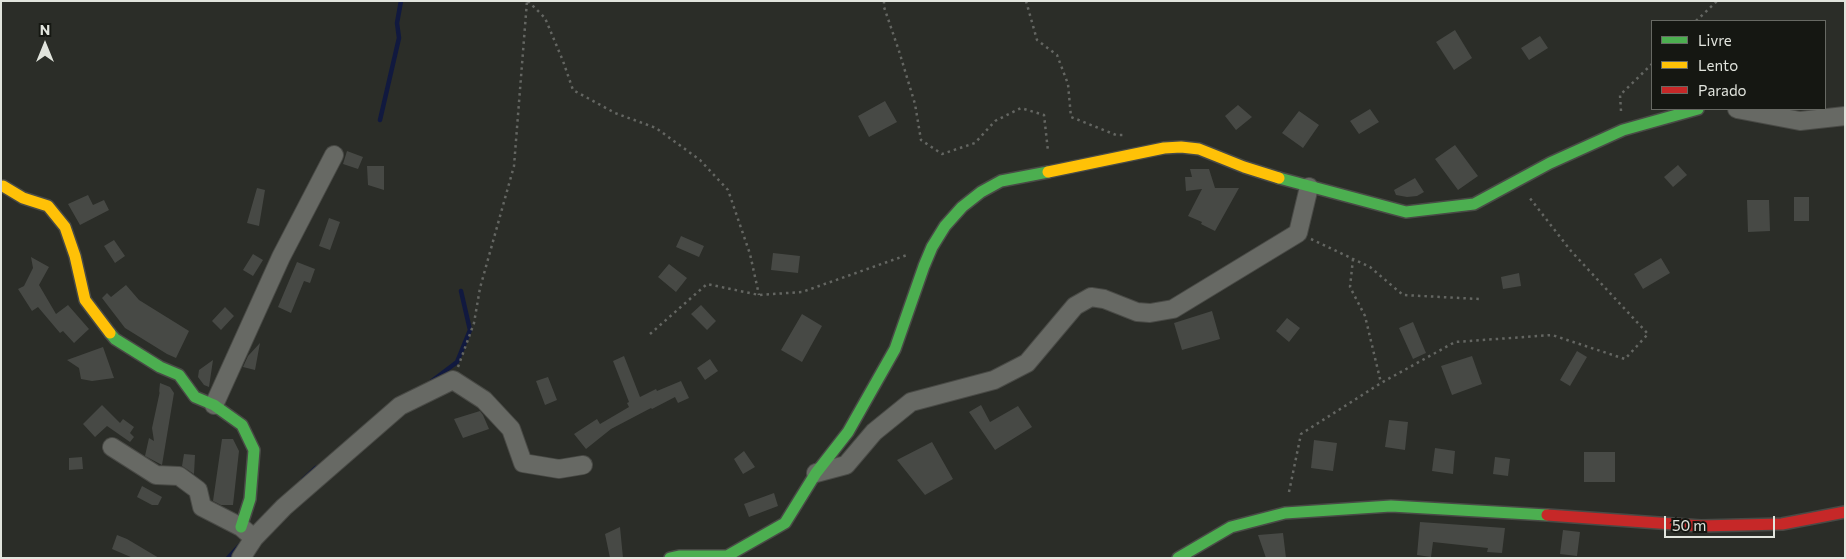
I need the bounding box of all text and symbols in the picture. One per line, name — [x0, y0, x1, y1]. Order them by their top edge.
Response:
north arrow — [20, 20, 70, 70]
legend — [1651, 20, 1826, 110]
text: N — [40, 21, 50, 38]
text: Livre — [1698, 31, 1732, 49]
text: Lento — [1698, 56, 1738, 74]
text: Parado — [1698, 81, 1747, 99]
scale bar — [1666, 506, 1777, 538]
text: 50 m — [1672, 516, 1706, 534]

